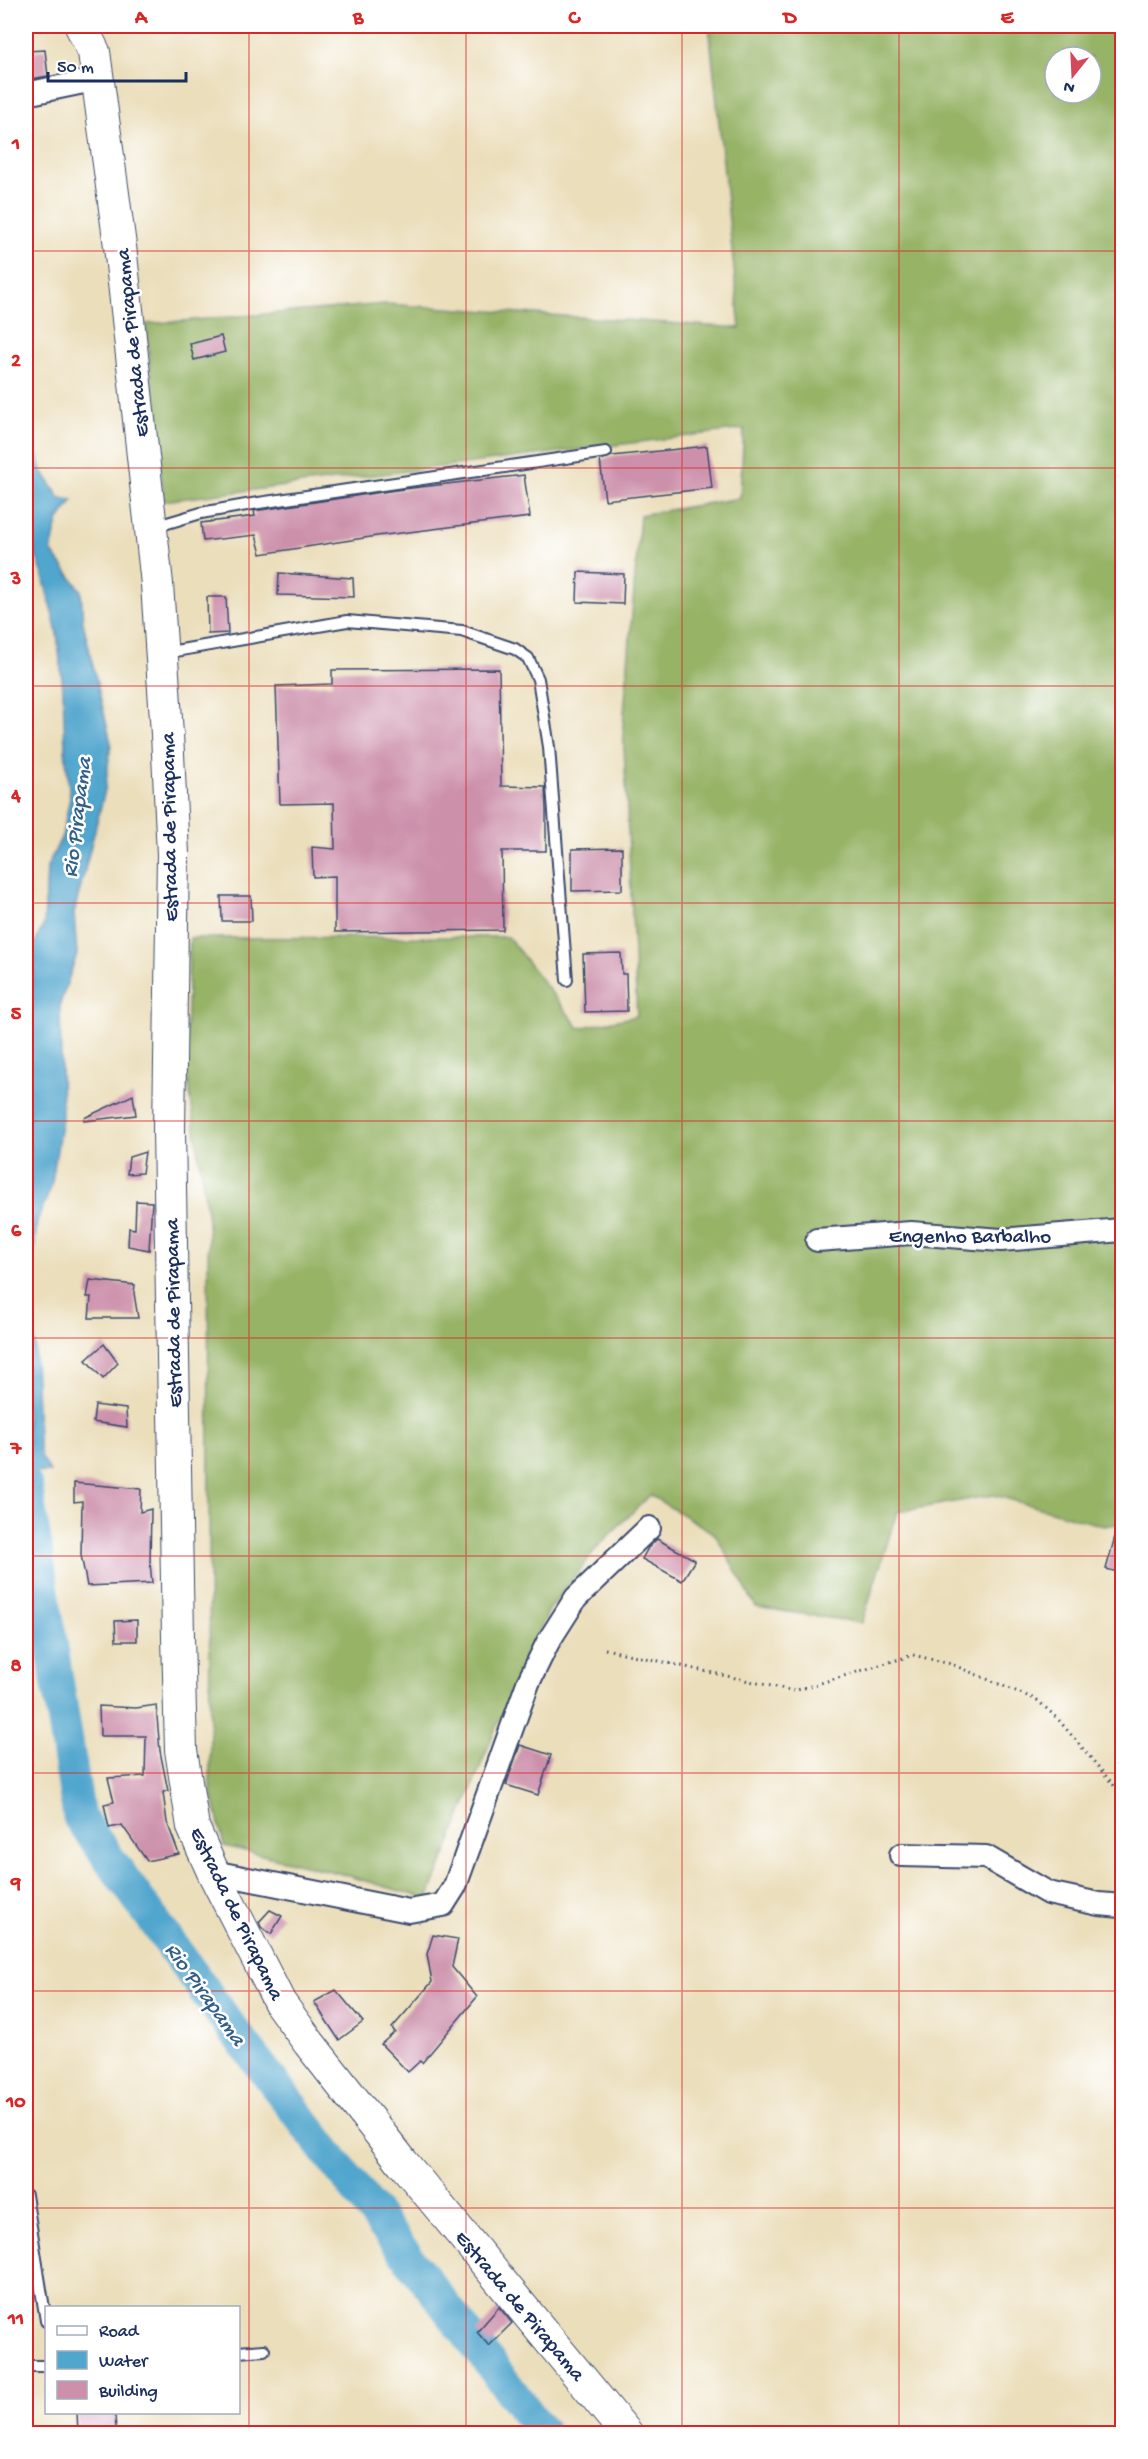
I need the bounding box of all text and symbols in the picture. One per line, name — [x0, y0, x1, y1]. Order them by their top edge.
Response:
text: A — [134, 8, 149, 31]
text: B — [352, 8, 364, 31]
text: C — [568, 8, 582, 31]
text: D — [781, 8, 797, 31]
text: E — [1001, 8, 1015, 31]
scale bar — [48, 45, 186, 83]
north arrow — [1043, 45, 1103, 105]
text: 50 m — [57, 58, 94, 79]
text: N — [1061, 75, 1077, 97]
text: 1 — [11, 134, 20, 157]
street label: Estrada de Pirapama — [112, 246, 157, 438]
text: 2 — [11, 351, 21, 374]
text: 3 — [10, 569, 21, 592]
street label: Estrada de Pirapama — [157, 731, 186, 922]
water label: Rio Pirapama — [59, 754, 99, 879]
text: 4 — [10, 786, 21, 809]
text: 5 — [11, 1004, 22, 1027]
street label: Estrada de Pirapama — [161, 1217, 190, 1408]
text: 6 — [11, 1221, 22, 1244]
street label: Engenho Barbalho — [889, 1226, 1051, 1251]
text: 7 — [10, 1439, 23, 1462]
text: 8 — [11, 1656, 22, 1679]
street label: Estrada de Pirapama — [182, 1824, 288, 2006]
text: 9 — [10, 1874, 21, 1897]
water label: Rio Pirapama — [158, 1939, 251, 2053]
text: 10 — [5, 2092, 26, 2115]
street label: Estrada de Pirapama — [448, 2227, 590, 2389]
legend — [45, 2306, 240, 2414]
text: 11 — [7, 2309, 24, 2332]
text: Road — [99, 2322, 140, 2343]
text: Water — [99, 2352, 149, 2373]
text: Building — [98, 2382, 158, 2403]

